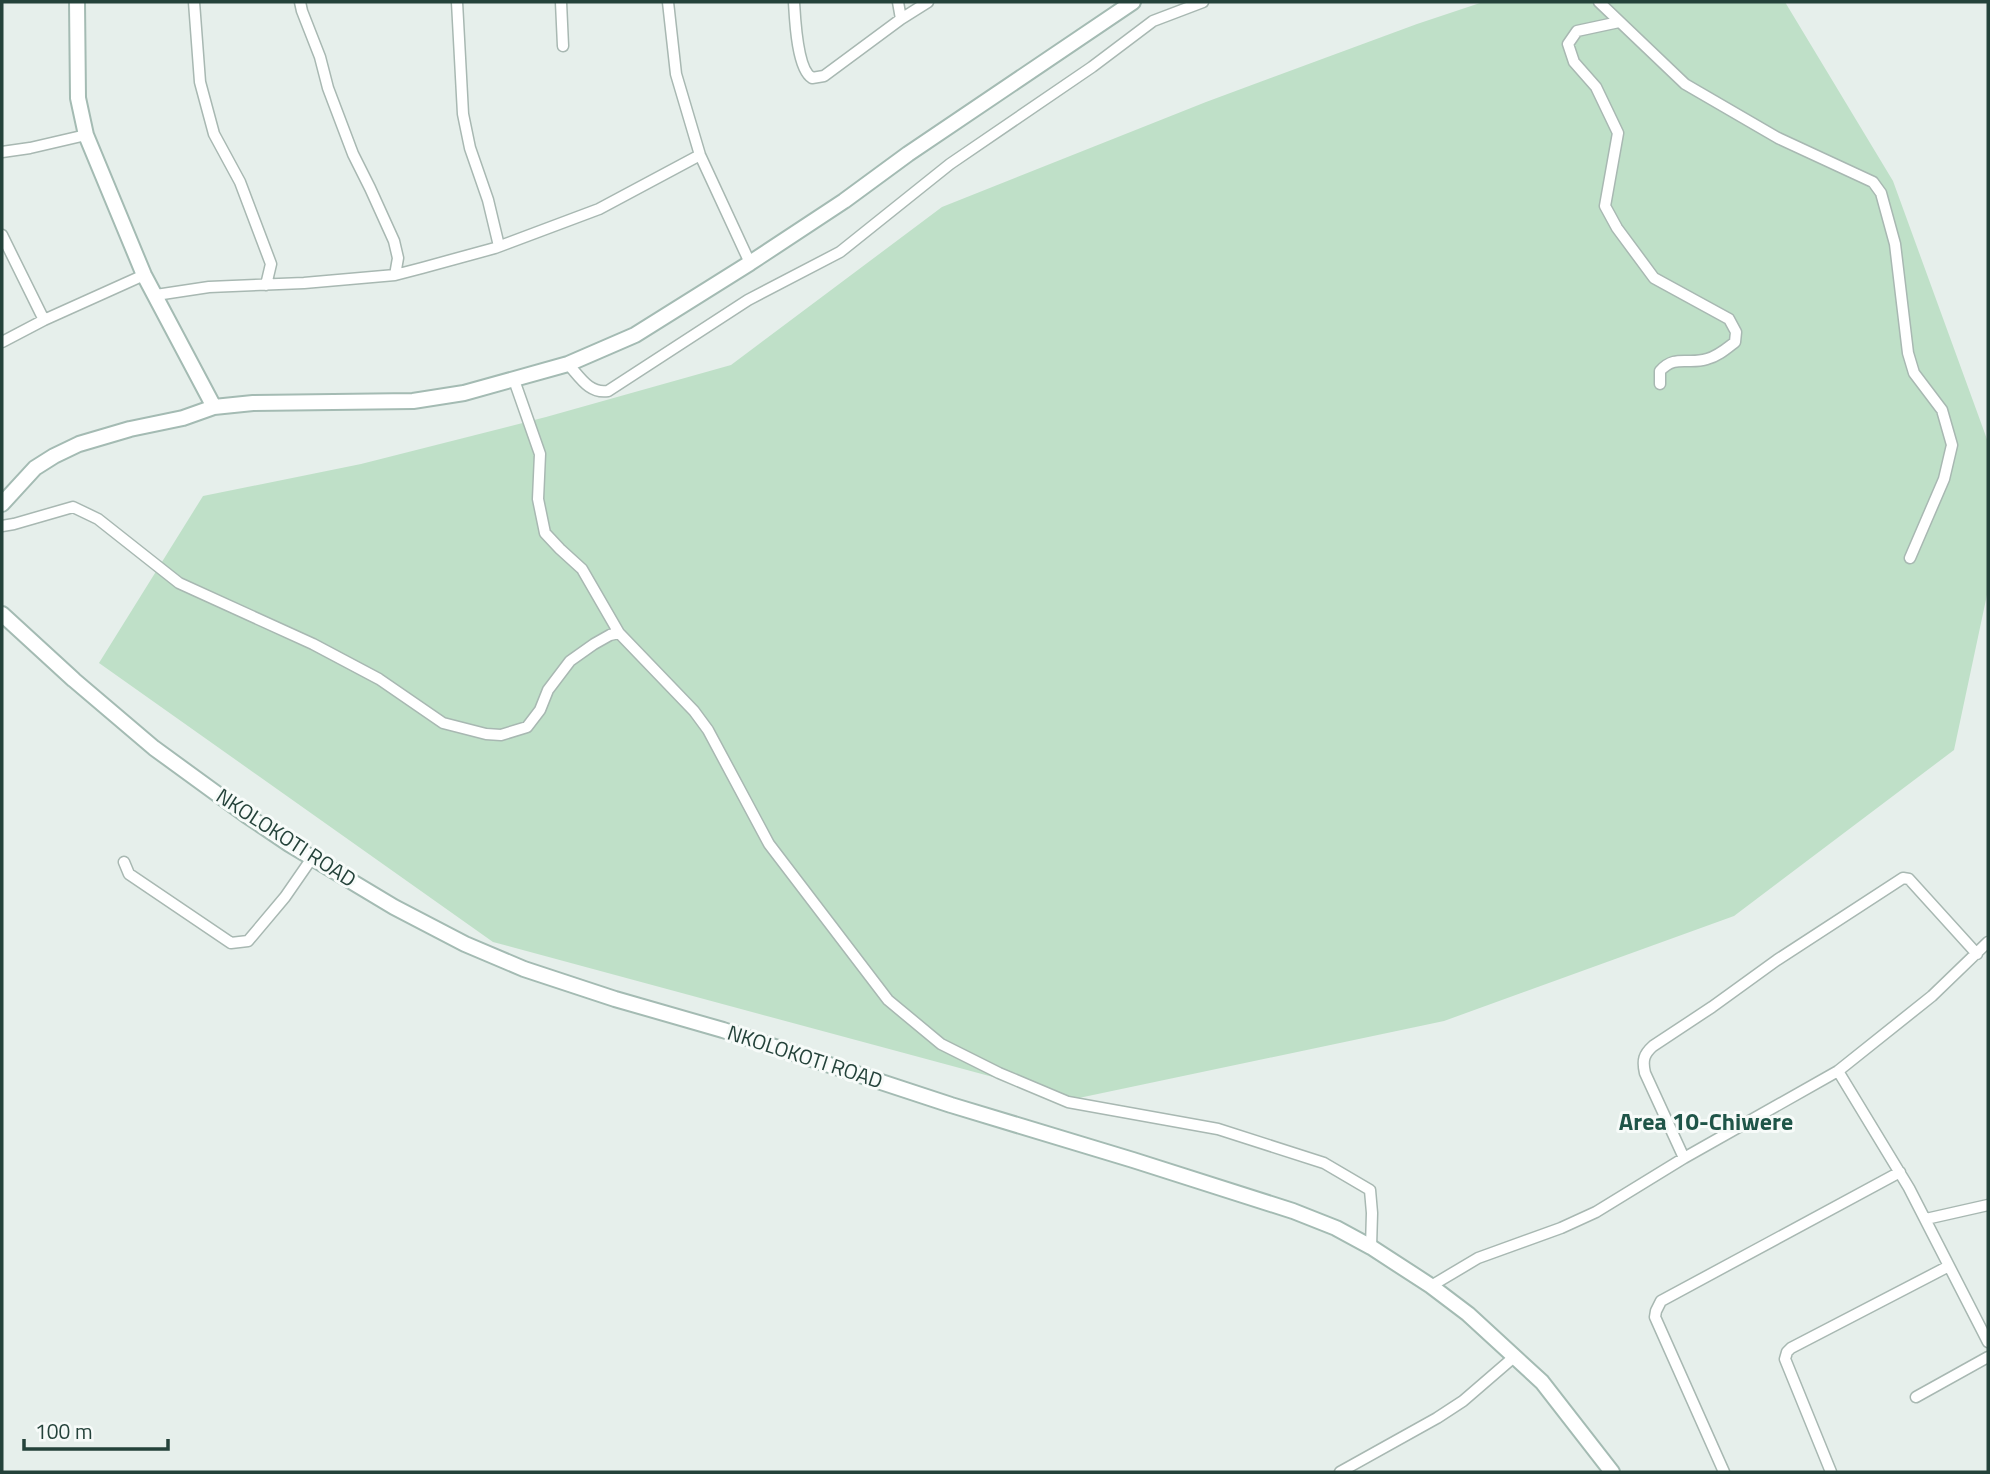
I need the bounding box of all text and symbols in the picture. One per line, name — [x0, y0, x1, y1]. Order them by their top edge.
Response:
street label: NKOLOKOTI ROAD — [210, 780, 363, 895]
street label: NKOLOKOTI ROAD — [724, 1016, 887, 1096]
district label: Area 10-Chiwere — [1619, 1103, 1793, 1139]
scale bar — [24, 1408, 168, 1452]
text: 100 m — [35, 1415, 92, 1447]

